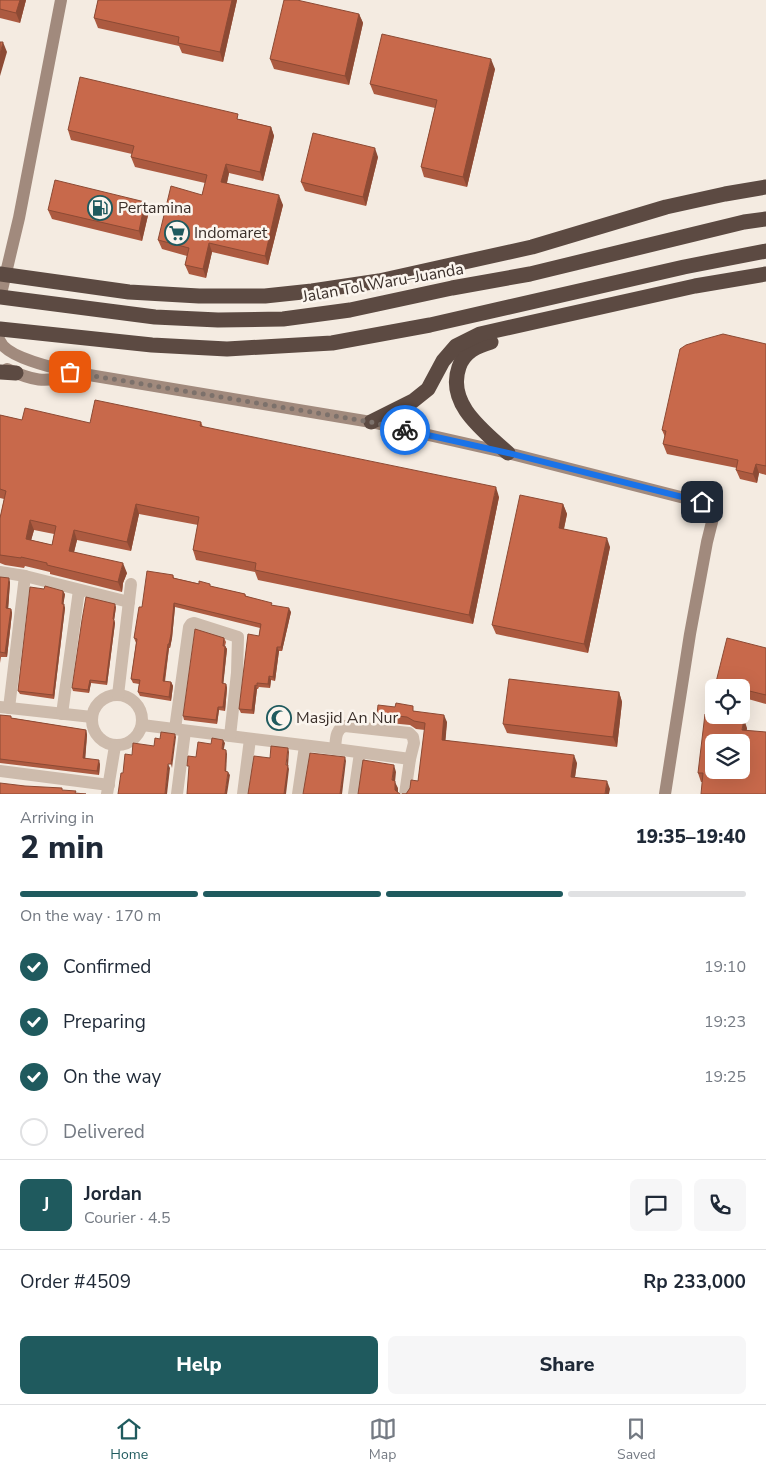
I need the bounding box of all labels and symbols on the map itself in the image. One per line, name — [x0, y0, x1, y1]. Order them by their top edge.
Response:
fuel station icon: Pertamina — [87, 195, 113, 221]
place label: Pertamina — [118, 197, 192, 219]
supermarket icon: Indomaret — [164, 220, 190, 246]
place label: Indomaret — [194, 222, 268, 244]
street label: Jalan Tol Waru–Juanda — [300, 258, 465, 308]
pin — [49, 351, 91, 393]
courier — [380, 405, 430, 455]
pin — [681, 481, 723, 523]
mosque icon: Masjid An Nur — [266, 705, 292, 731]
place label: Masjid An Nur — [296, 707, 398, 729]

